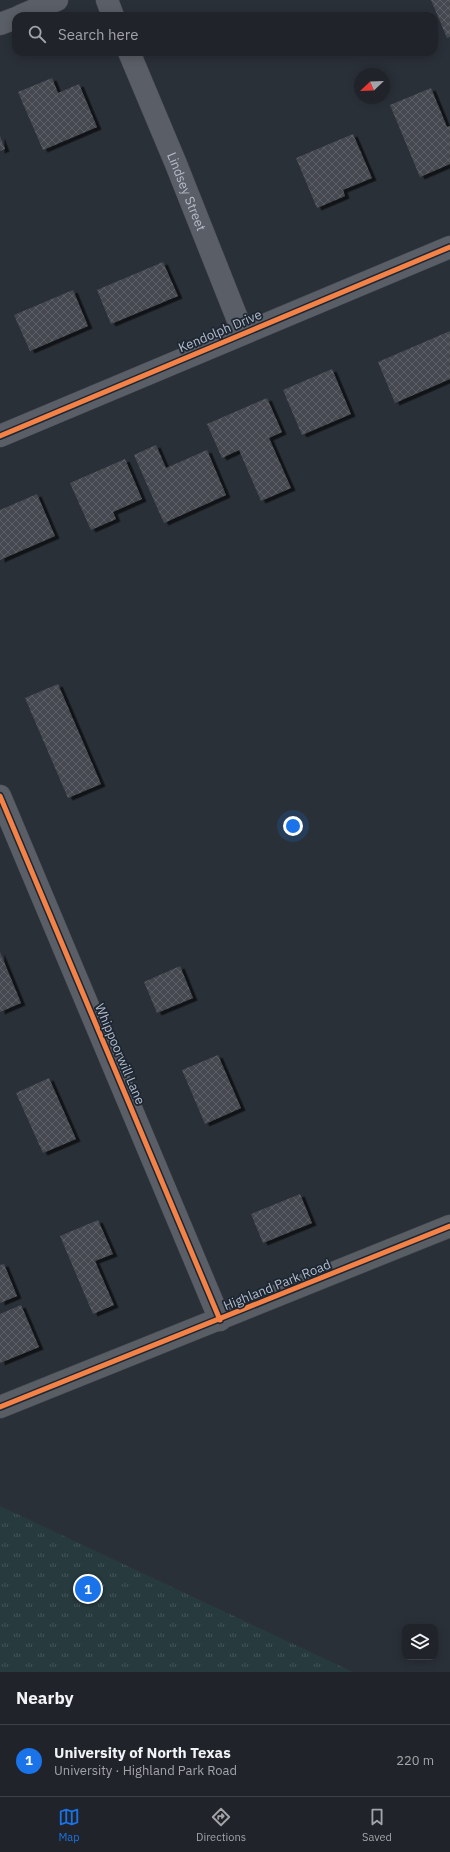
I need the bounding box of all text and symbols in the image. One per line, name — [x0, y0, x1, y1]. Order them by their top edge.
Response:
search box — [12, 12, 438, 56]
icon: search — [26, 23, 48, 45]
text: Search here — [58, 25, 138, 44]
north arrow — [354, 68, 390, 104]
street label: Lindsey Street — [163, 149, 210, 233]
street label: Kendolph Drive — [176, 306, 264, 356]
your location — [283, 816, 303, 836]
street label: Whippoorwill Lane — [91, 1001, 149, 1107]
street label: Highland Park Road — [221, 1256, 333, 1314]
pin: 1 — [75, 1574, 101, 1604]
map controls — [402, 1624, 438, 1660]
button: layers — [402, 1624, 438, 1660]
text: Nearby — [16, 1687, 74, 1709]
text: University of North Texas — [54, 1743, 231, 1762]
text: 1 — [25, 1752, 33, 1769]
text: 220 m — [396, 1752, 434, 1769]
text: University · Highland Park Road — [54, 1762, 237, 1779]
tab: Map — [58, 1806, 80, 1844]
tab: Directions — [196, 1806, 246, 1844]
tab: Saved — [362, 1806, 392, 1844]

